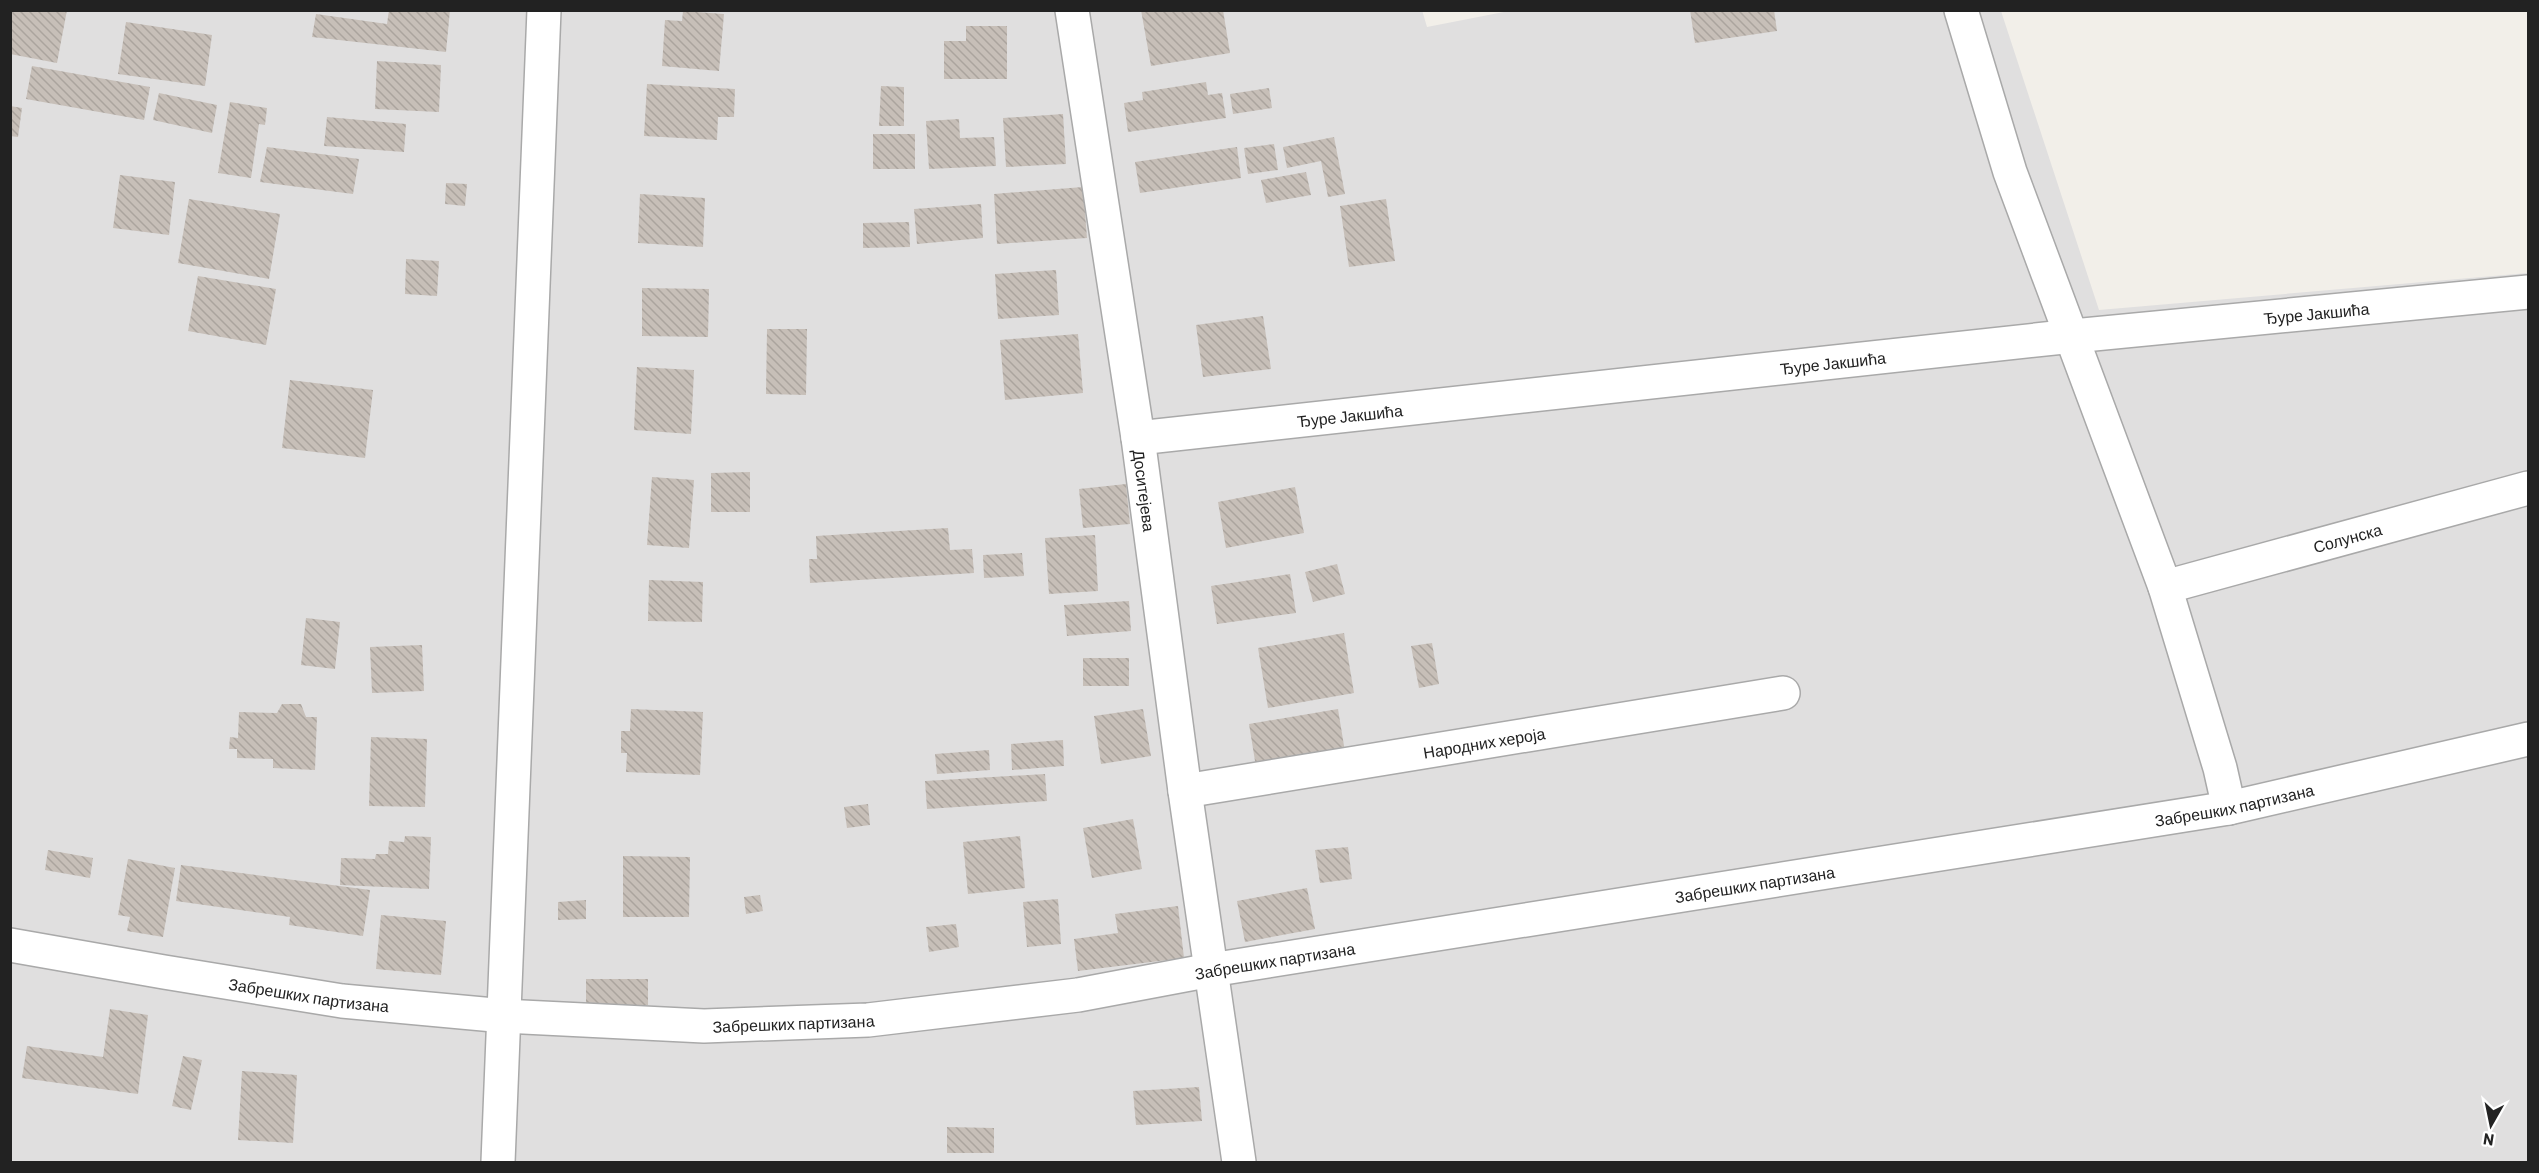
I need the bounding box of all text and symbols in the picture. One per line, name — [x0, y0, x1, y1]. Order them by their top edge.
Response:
street label: Ђуре Јакшића — [2263, 298, 2370, 327]
street label: Ђуре Јакшића — [1779, 347, 1887, 377]
street label: Ђуре Јакшића — [1296, 400, 1404, 430]
street label: Доситејева — [1130, 448, 1160, 533]
street label: Солунска — [2311, 519, 2384, 556]
street label: Народних хероја — [1422, 723, 1546, 761]
street label: Забрешких партизана — [2153, 779, 2316, 829]
street label: Забрешких партизана — [1673, 861, 1836, 906]
street label: Забрешких партизана — [1193, 938, 1356, 982]
street label: Забрешких партизана — [227, 973, 390, 1015]
street label: Забрешких партизана — [712, 1010, 875, 1035]
north arrow — [2461, 1095, 2521, 1155]
text: N — [2482, 1130, 2495, 1151]

